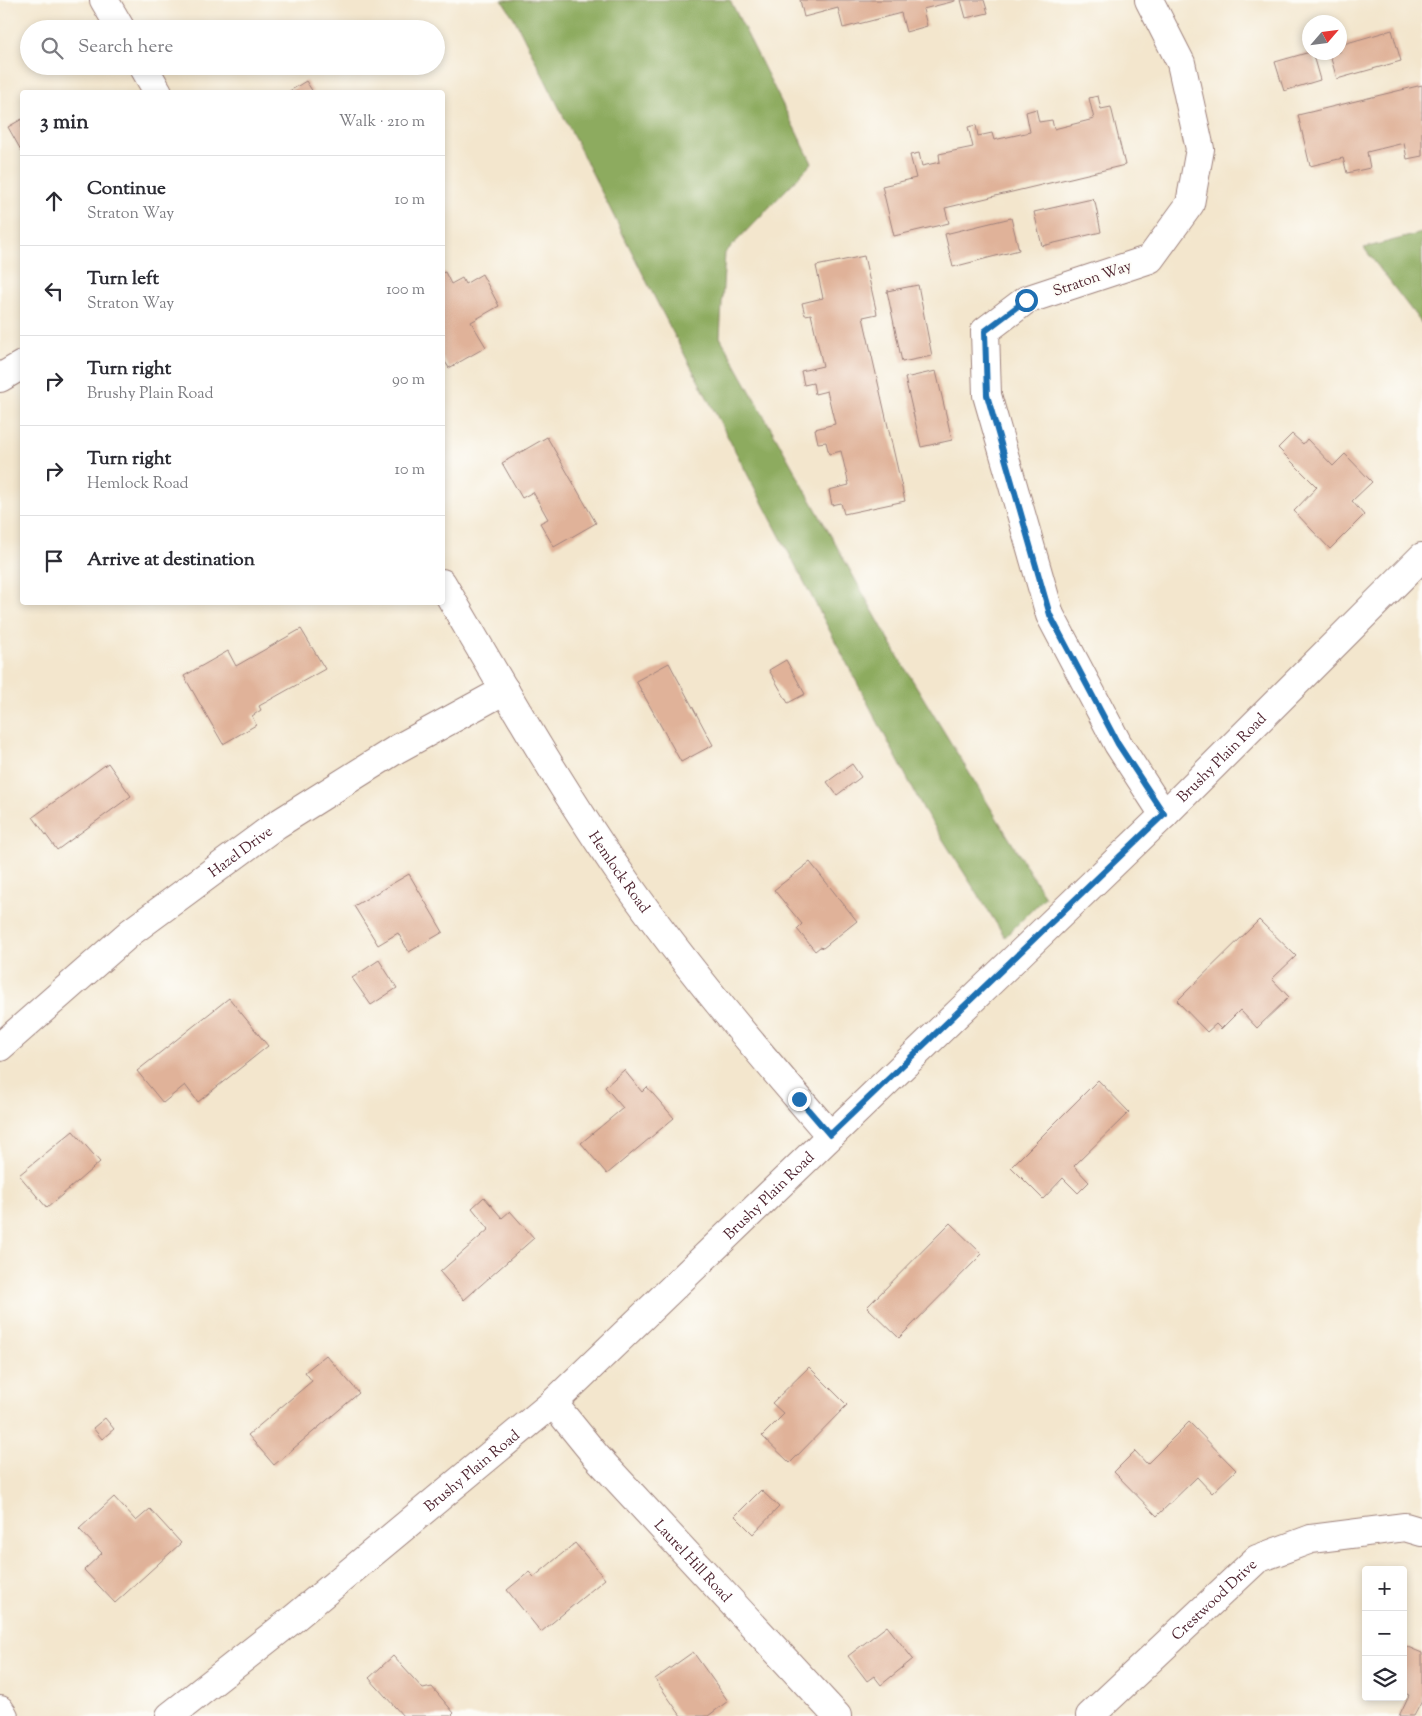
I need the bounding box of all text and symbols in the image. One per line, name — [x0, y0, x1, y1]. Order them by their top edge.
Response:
north arrow — [1302, 15, 1347, 60]
search box — [20, 20, 445, 75]
icon: search — [38, 34, 66, 62]
text: Search here — [78, 34, 173, 61]
text: 3 min — [40, 108, 89, 138]
text: Walk · 210 m — [339, 111, 425, 134]
text: Continue — [87, 176, 166, 203]
icon: ahead — [40, 187, 68, 215]
text: 10 m — [395, 189, 425, 212]
text: Straton Way — [87, 203, 174, 226]
street label: Straton Way — [1050, 256, 1135, 303]
text: Turn left — [87, 266, 159, 293]
icon: left — [40, 277, 68, 305]
text: 100 m — [386, 279, 425, 302]
route start — [1015, 289, 1038, 312]
text: Straton Way — [87, 293, 174, 316]
text: Turn right — [87, 356, 171, 383]
icon: right — [40, 367, 68, 395]
text: 90 m — [392, 369, 425, 392]
text: Brushy Plain Road — [87, 383, 213, 406]
text: Turn right — [87, 446, 171, 473]
icon: right — [40, 457, 68, 485]
text: 10 m — [395, 459, 425, 482]
text: Hemlock Road — [87, 473, 189, 496]
icon: arrive — [40, 547, 68, 575]
text: Arrive at destination — [87, 547, 255, 574]
street label: Brushy Plain Road — [1173, 709, 1272, 808]
street label: Hazel Drive — [205, 822, 277, 883]
street label: Hemlock Road — [582, 827, 654, 918]
route end — [788, 1088, 811, 1111]
street label: Brushy Plain Road — [720, 1147, 820, 1245]
street label: Brushy Plain Road — [420, 1425, 525, 1518]
street label: Laurel Hill Road — [648, 1516, 736, 1608]
street label: Crestwood Drive — [1167, 1555, 1262, 1646]
map controls — [1362, 1566, 1407, 1701]
button: + — [1362, 1566, 1407, 1611]
button: − — [1362, 1611, 1407, 1656]
button: layers — [1362, 1656, 1407, 1701]

